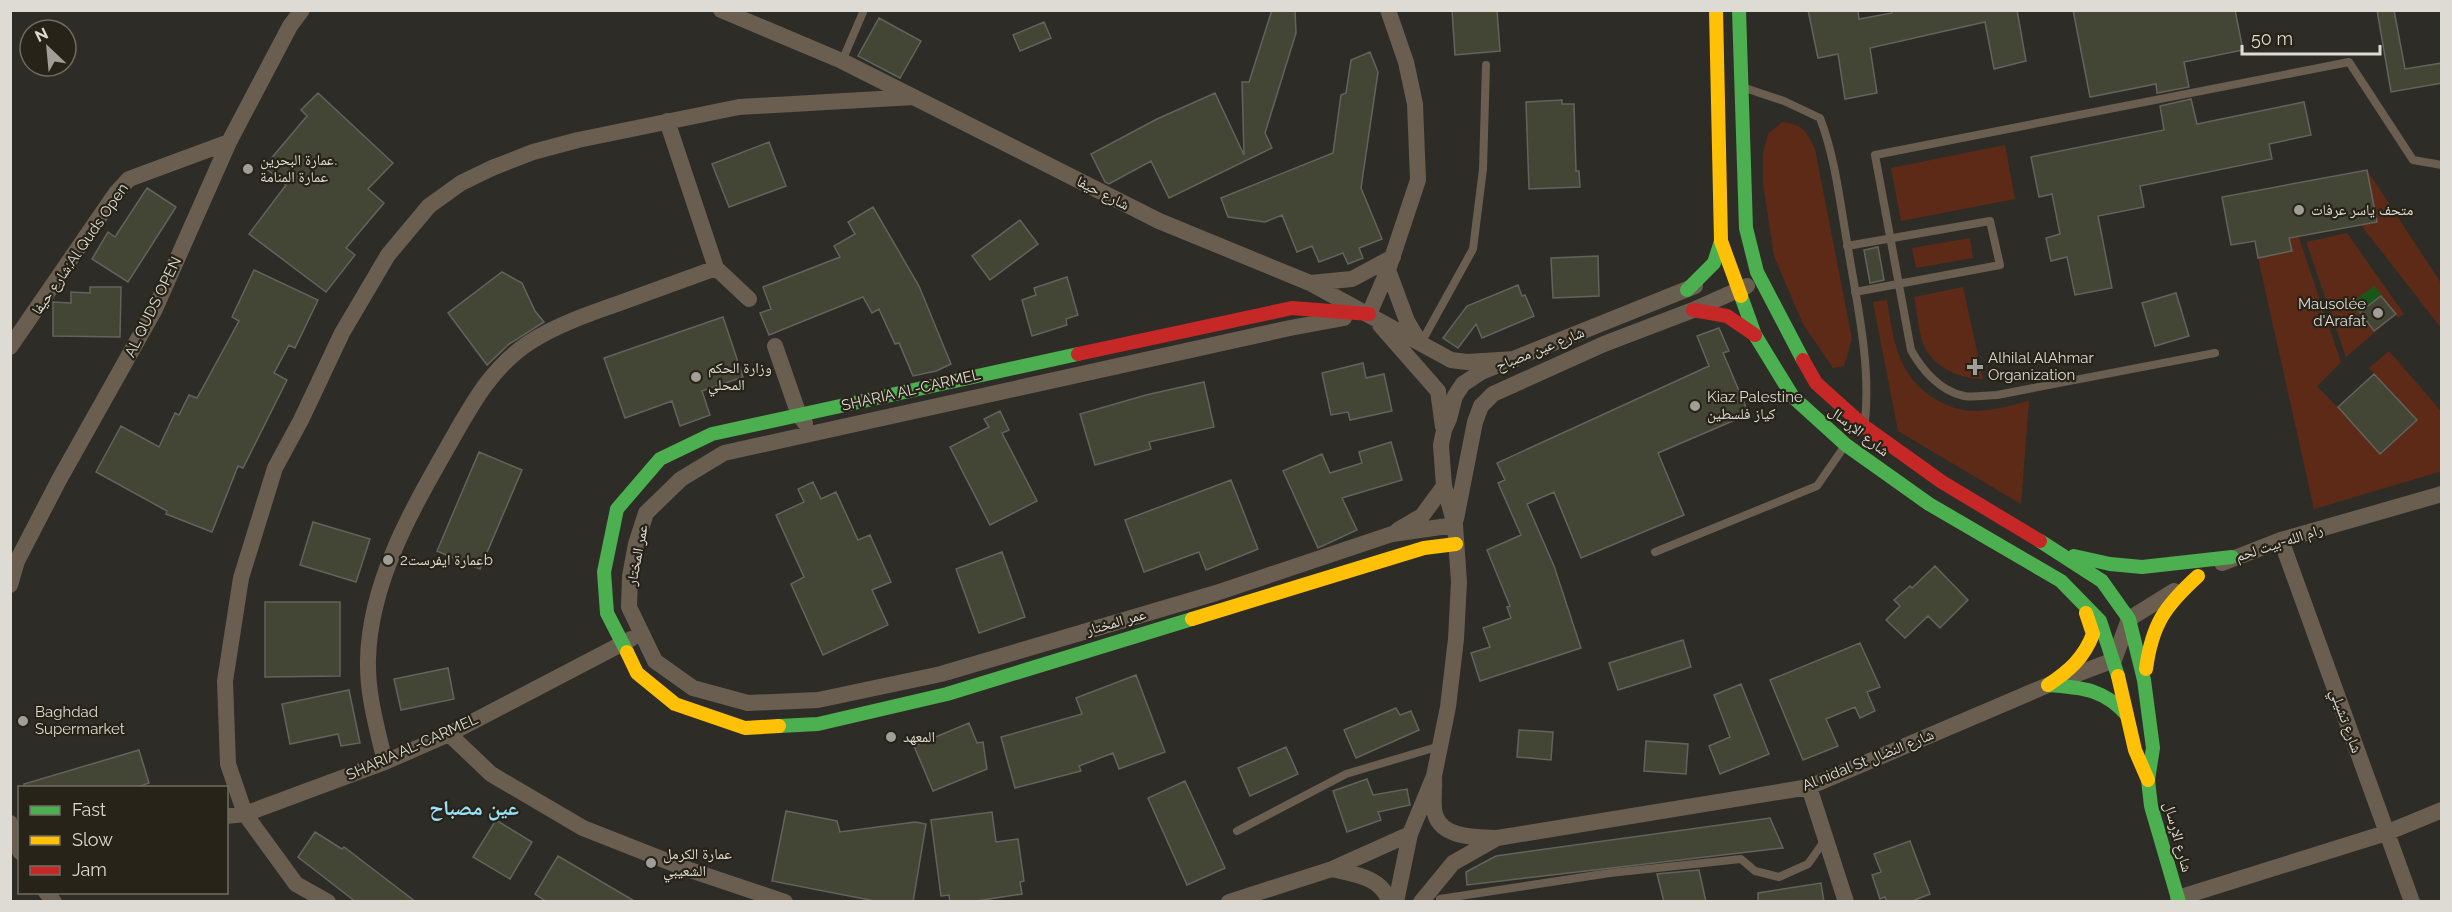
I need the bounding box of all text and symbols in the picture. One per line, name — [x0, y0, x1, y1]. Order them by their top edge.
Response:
north arrow — [18, 18, 78, 78]
scale bar — [2242, 18, 2380, 56]
text: N — [32, 24, 51, 46]
text: 50 m — [2251, 28, 2293, 49]
place label: عمارة البحرين. عمارة المنامة — [260, 151, 337, 186]
marker: عمارة البحرين. عمارة المنامة — [241, 162, 255, 176]
street label: شارع حيفا — [1073, 172, 1133, 215]
street label: شارع حيفا;Al Quds Open — [28, 180, 133, 319]
place label: متحف ياسر عرفات — [2311, 201, 2413, 219]
marker: متحف ياسر عرفات — [2292, 203, 2306, 217]
street label: AL QUDS OPEN — [121, 254, 185, 360]
place label: Mausolée d'Arafat — [2298, 295, 2366, 330]
marker: Mausolée d'Arafat — [2371, 306, 2385, 320]
street label: شارع عين مصباح — [1493, 323, 1588, 376]
place label: Alhilal AlAhmar Organization — [1988, 349, 2095, 384]
marker: Alhilal AlAhmar Organization — [1966, 358, 1984, 376]
place label: وزارة الحكم المحلي — [708, 359, 772, 397]
street label: SHARIA AL-CARMEL — [840, 365, 983, 415]
marker: وزارة الحكم المحلي — [689, 370, 703, 384]
place label: Kiaz Palestine كياز فلسطين — [1707, 388, 1803, 424]
marker: Kiaz Palestine كياز فلسطين — [1688, 399, 1702, 413]
street label: شارع الإرسال — [1824, 402, 1893, 461]
street label: رام الله-بيت لحم — [2233, 520, 2325, 567]
street label: عمر المختار — [622, 523, 652, 588]
place label: عمارة ايفرست2b — [400, 551, 493, 569]
marker: عمارة ايفرست2b — [381, 553, 395, 567]
street label: عمر المختار — [1083, 605, 1148, 639]
street label: شارع تشيلي — [2323, 687, 2366, 757]
place label: Baghdad Supermarket — [35, 703, 125, 738]
street label: SHARIA AL-CARMEL — [343, 710, 481, 784]
marker: Baghdad Supermarket — [16, 714, 30, 728]
street label: Al nidal St شارع النضال — [1800, 725, 1937, 796]
place label: المعهد — [903, 728, 935, 746]
marker: المعهد — [884, 730, 898, 744]
legend — [18, 786, 228, 894]
district label: عين مصباح — [429, 795, 519, 821]
text: Fast — [72, 799, 106, 820]
street label: شارع الإرسال — [2159, 800, 2196, 875]
text: Slow — [72, 829, 113, 850]
place label: عمارة الكرمل الشعيبي — [663, 845, 732, 883]
marker: عمارة الكرمل الشعيبي — [644, 856, 658, 870]
text: Jam — [72, 859, 107, 880]

